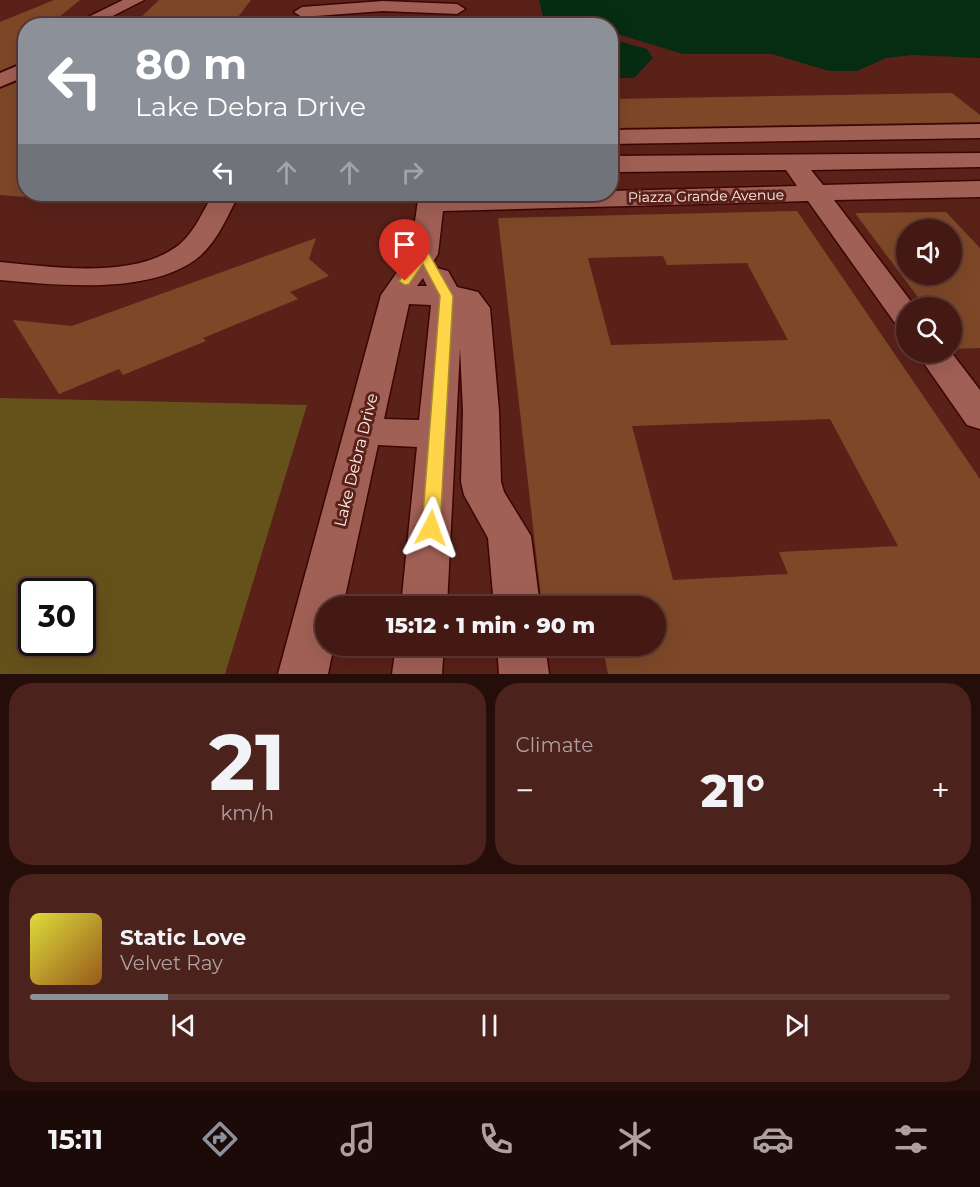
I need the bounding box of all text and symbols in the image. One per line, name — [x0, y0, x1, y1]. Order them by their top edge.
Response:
text: 80 m — [135, 38, 247, 90]
icon: left — [36, 42, 114, 120]
text: Lake Debra Drive — [135, 90, 366, 123]
icon: left — [207, 156, 240, 189]
icon: ahead — [270, 156, 303, 189]
icon: ahead — [333, 156, 366, 189]
icon: right — [396, 156, 429, 189]
street label: Piazza Grande Avenue — [628, 186, 784, 206]
pin — [379, 219, 430, 281]
map controls — [896, 219, 962, 363]
button: sound — [896, 219, 962, 285]
icon: arrive — [388, 228, 421, 261]
button: search — [896, 297, 962, 363]
street label: Lake Debra Drive — [330, 391, 382, 529]
position arrow — [399, 496, 463, 560]
speed limit sign: 30 — [18, 578, 96, 656]
text: 15:12 · 1 min · 90 m — [386, 612, 595, 639]
text: 21 — [209, 714, 286, 810]
text: Climate — [516, 733, 593, 757]
text: 21° — [701, 763, 765, 818]
text: − — [516, 770, 534, 810]
text: + — [931, 770, 950, 810]
text: km/h — [221, 801, 274, 825]
text: Static Love — [120, 924, 246, 951]
text: Velvet Ray — [120, 951, 223, 975]
icon: previous — [167, 1009, 200, 1042]
icon: pause — [473, 1009, 506, 1042]
icon: next — [780, 1009, 813, 1042]
icon: directions — [199, 1118, 241, 1160]
icon: music — [337, 1118, 379, 1160]
icon: phone — [475, 1118, 517, 1160]
icon: climate — [614, 1118, 656, 1160]
icon: car — [752, 1118, 794, 1160]
icon: filters — [890, 1118, 932, 1160]
text: 15:11 — [48, 1123, 103, 1156]

